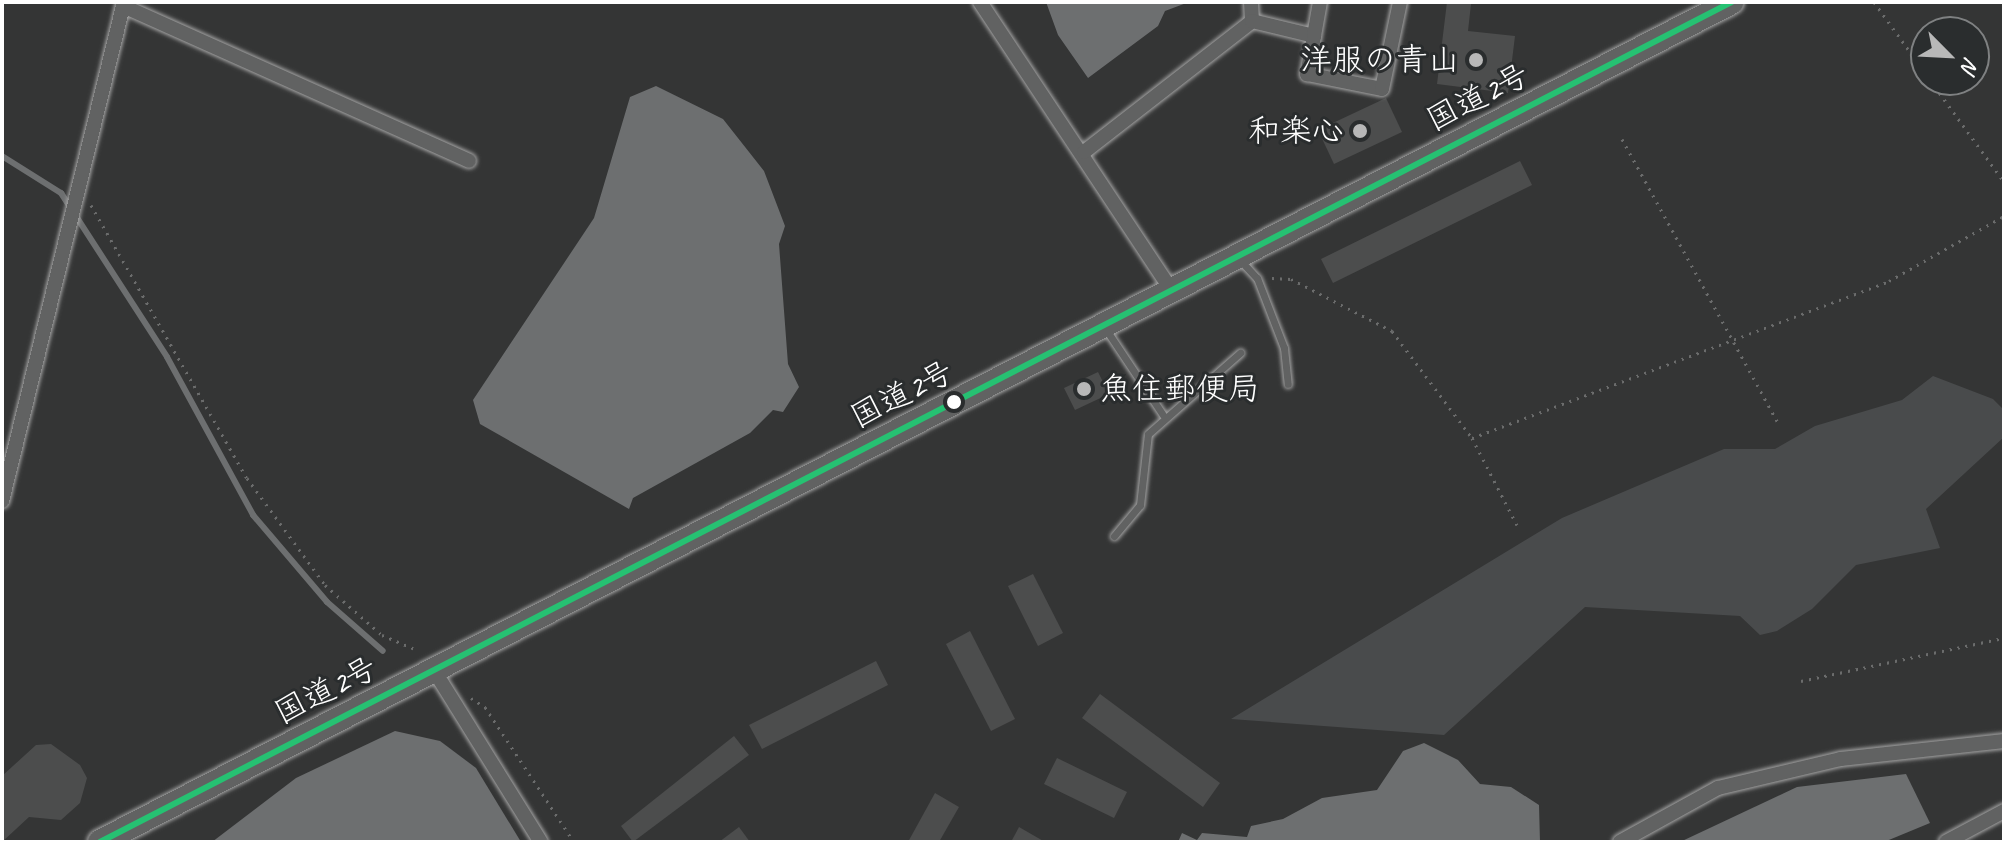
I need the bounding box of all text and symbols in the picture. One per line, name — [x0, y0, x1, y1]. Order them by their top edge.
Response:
north arrow — [1910, 16, 1990, 96]
place label: 洋服の青山 — [1300, 41, 1460, 79]
marker: 洋服の青山 — [1467, 51, 1485, 69]
text: N — [1955, 53, 1986, 77]
street label: 国道2号 — [1420, 56, 1536, 140]
place label: 和楽心 — [1248, 112, 1344, 150]
marker: 和楽心 — [1351, 122, 1369, 140]
street label: 国道2号 — [844, 353, 960, 437]
place label: 魚住郵便局 — [1100, 370, 1260, 408]
marker: 魚住郵便局 — [1075, 380, 1093, 398]
unlabelled marker — [946, 394, 962, 410]
street label: 国道2号 — [268, 649, 384, 733]

